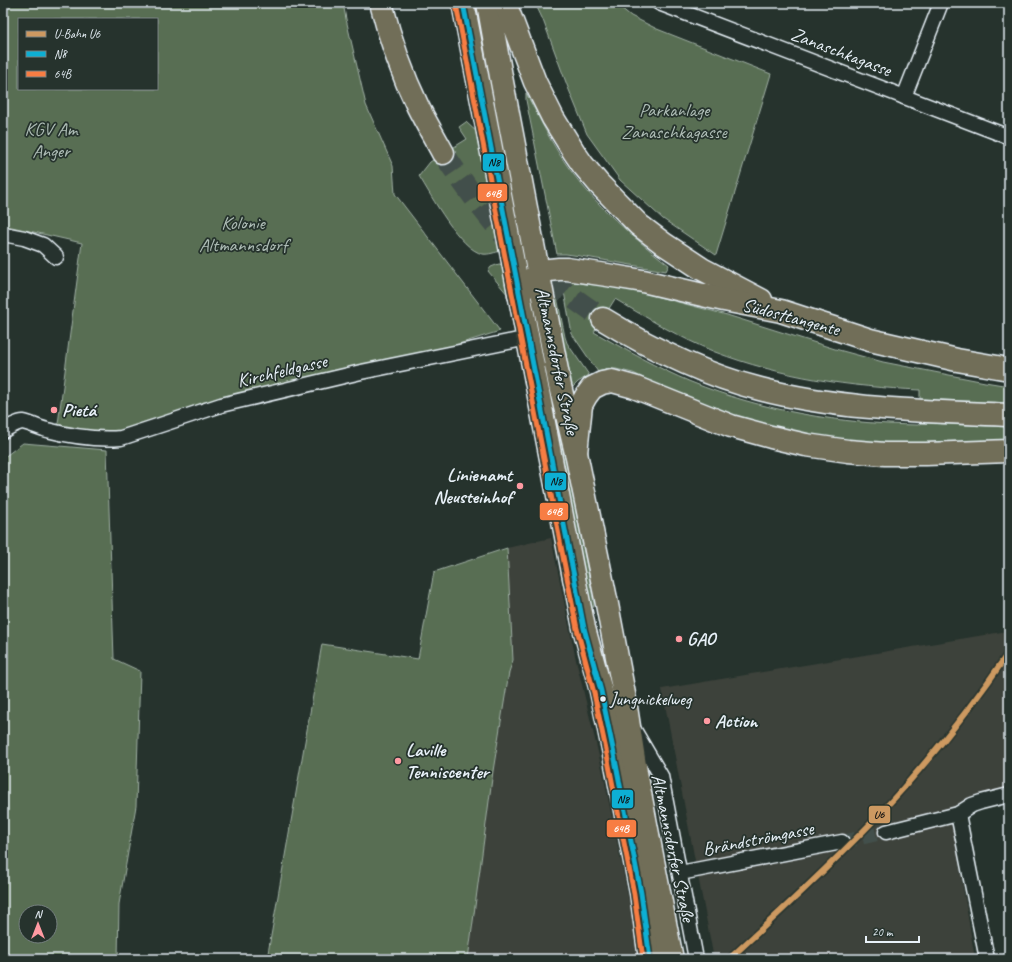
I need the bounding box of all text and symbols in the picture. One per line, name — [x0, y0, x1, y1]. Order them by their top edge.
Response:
legend — [18, 18, 158, 90]
street label: Zanaschkagasse — [788, 22, 896, 83]
text: U-Bahn U6 — [54, 26, 101, 42]
text: N8 — [54, 46, 68, 62]
text: 64B — [54, 66, 72, 82]
park label: Parkanlage Zanaschkagasse — [621, 98, 728, 144]
park label: KGV Am Anger — [25, 117, 80, 163]
line badge: N8 — [482, 153, 505, 172]
text: N8 — [488, 155, 502, 169]
line badge: 64B — [477, 183, 508, 202]
text: 64B — [485, 186, 502, 200]
park label: Kolonie Altmannsdorf — [199, 211, 292, 257]
street label: Altmannsdorfer Straße — [530, 285, 585, 439]
street label: Südosttangente — [740, 293, 844, 342]
street label: Kirchfeldgasse — [235, 349, 331, 393]
place label: Pietá — [62, 398, 97, 422]
marker: Pietá — [49, 405, 59, 415]
place label: Linienamt Neusteinhof — [433, 463, 516, 509]
line badge: N8 — [544, 472, 567, 491]
text: N8 — [550, 474, 564, 488]
marker: Linienamt Neusteinhof — [515, 481, 525, 491]
line badge: 64B — [539, 502, 569, 521]
text: 64B — [546, 504, 563, 518]
place label: GAO — [687, 627, 718, 651]
marker: GAO — [674, 634, 684, 644]
place label: Jungnickelweg — [609, 688, 693, 710]
marker: Jungnickelweg — [598, 694, 608, 704]
place label: Action — [715, 709, 759, 733]
marker: Action — [702, 716, 712, 726]
place label: Laville Tenniscenter — [406, 738, 491, 784]
marker: Laville Tenniscenter — [393, 756, 403, 766]
street label: Altmannsdorfer Straße — [646, 772, 701, 926]
line badge: N8 — [611, 789, 634, 809]
text: N8 — [617, 792, 631, 806]
line badge: U6 — [868, 805, 891, 824]
text: U6 — [874, 807, 885, 821]
street label: Brändströmgasse — [701, 816, 817, 861]
line badge: 64B — [606, 819, 637, 838]
text: 64B — [613, 821, 630, 835]
north arrow — [18, 904, 58, 944]
text: N — [35, 907, 44, 921]
scale bar — [866, 918, 919, 944]
text: 20 m — [872, 924, 894, 940]

